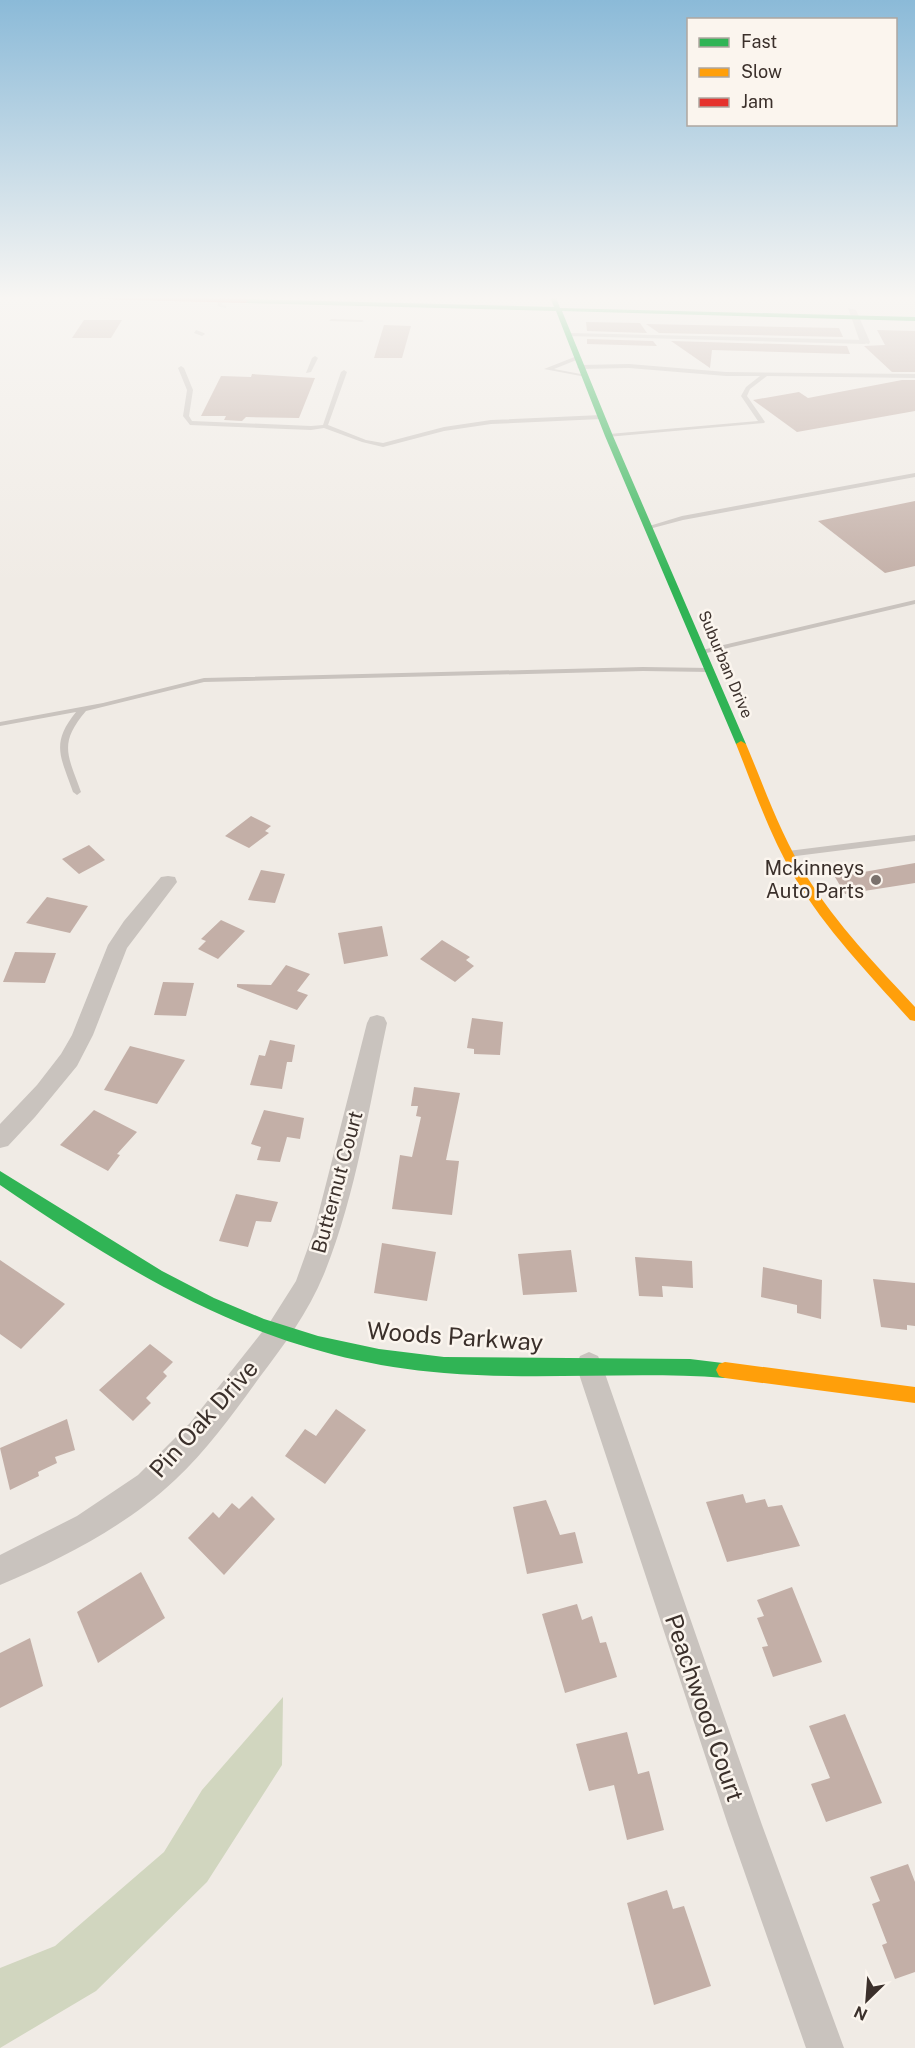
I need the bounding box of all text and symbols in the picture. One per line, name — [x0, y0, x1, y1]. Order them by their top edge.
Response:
legend — [687, 18, 897, 126]
text: Fast — [741, 31, 777, 52]
text: Slow — [741, 61, 782, 82]
text: Jam — [741, 91, 774, 112]
street label: Suburban Drive — [694, 608, 757, 721]
place label: Mckinneys Auto Parts — [764, 856, 864, 903]
marker: Mckinneys Auto Parts — [869, 873, 883, 887]
street label: Butternut Court — [306, 1108, 368, 1256]
street label: Woods Parkway — [366, 1316, 544, 1356]
street label: Pin Oak Drive — [143, 1354, 263, 1483]
street label: Peachwood Court — [660, 1610, 750, 1805]
north arrow — [837, 1970, 897, 2030]
text: N — [851, 2002, 871, 2024]

